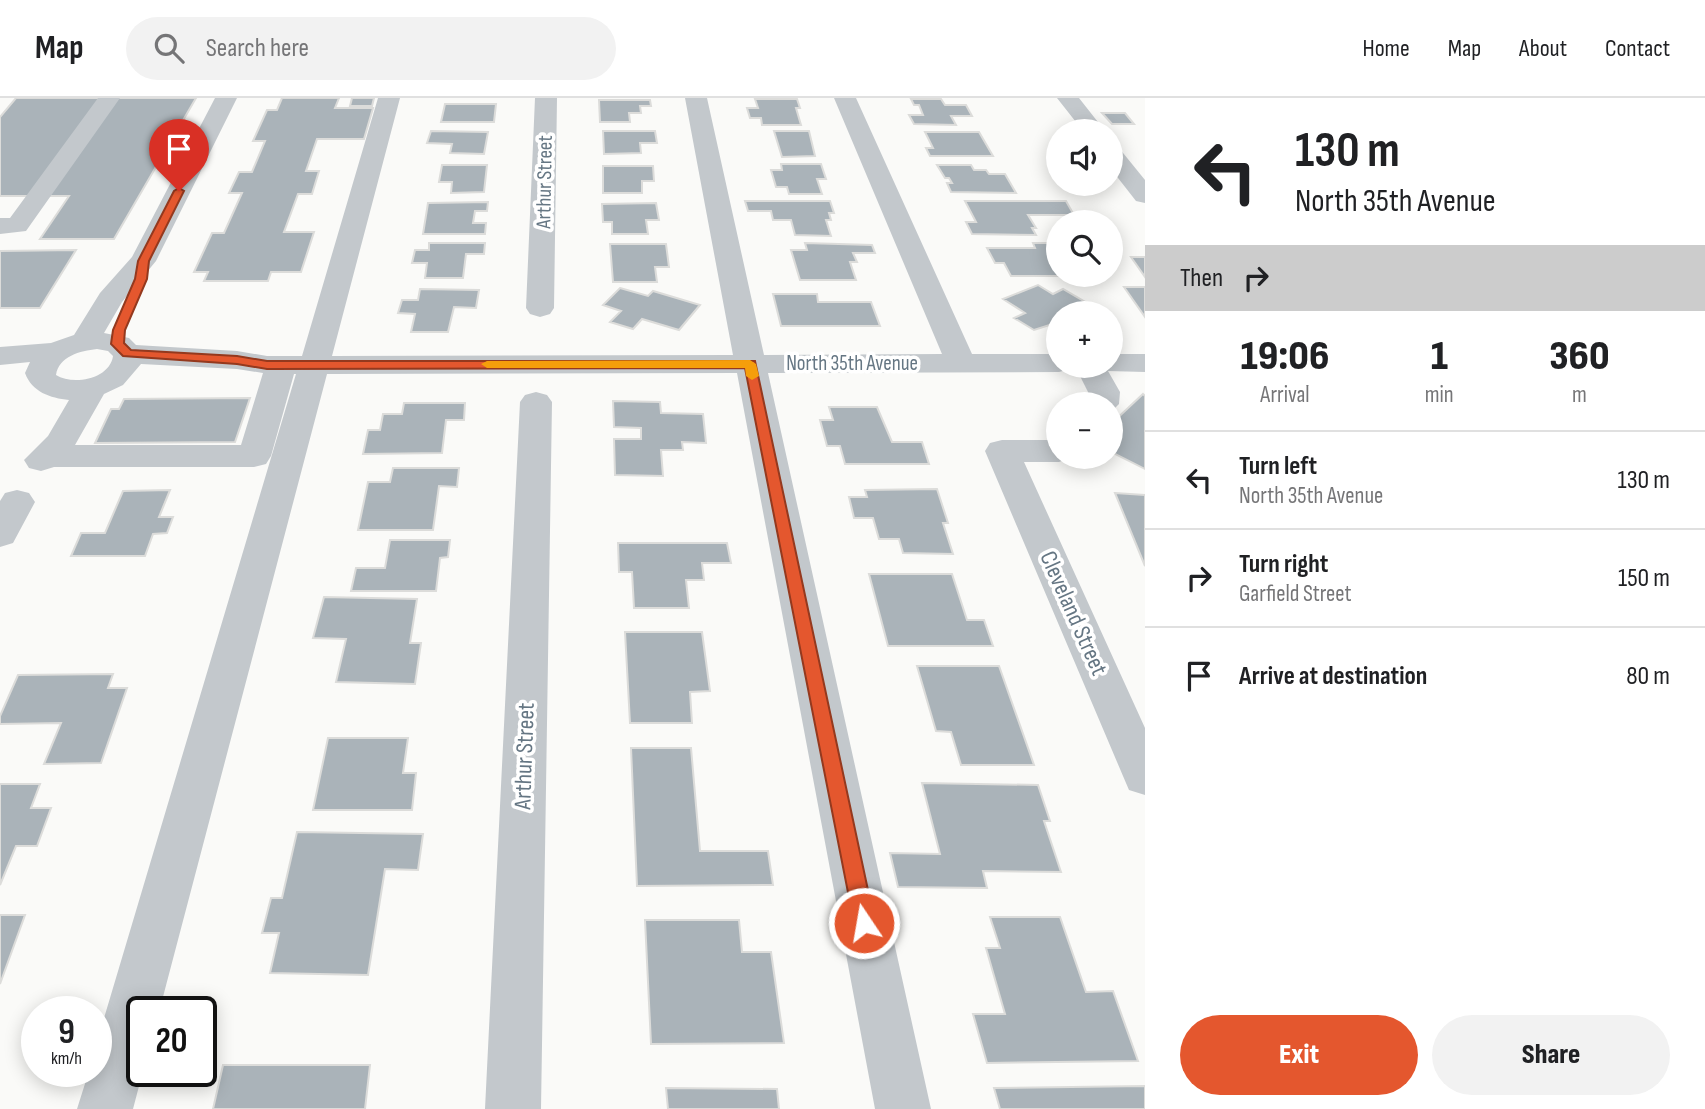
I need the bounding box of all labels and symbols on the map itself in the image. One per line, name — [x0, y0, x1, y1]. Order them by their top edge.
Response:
pin — [149, 119, 209, 191]
street label: Arthur Street — [531, 135, 558, 230]
street label: North 35th Avenue — [786, 351, 918, 376]
street label: Cleveland Street — [1033, 547, 1114, 680]
street label: Arthur Street — [508, 702, 541, 811]
position arrow — [827, 886, 901, 960]
speed limit sign: 20 — [126, 996, 217, 1087]

